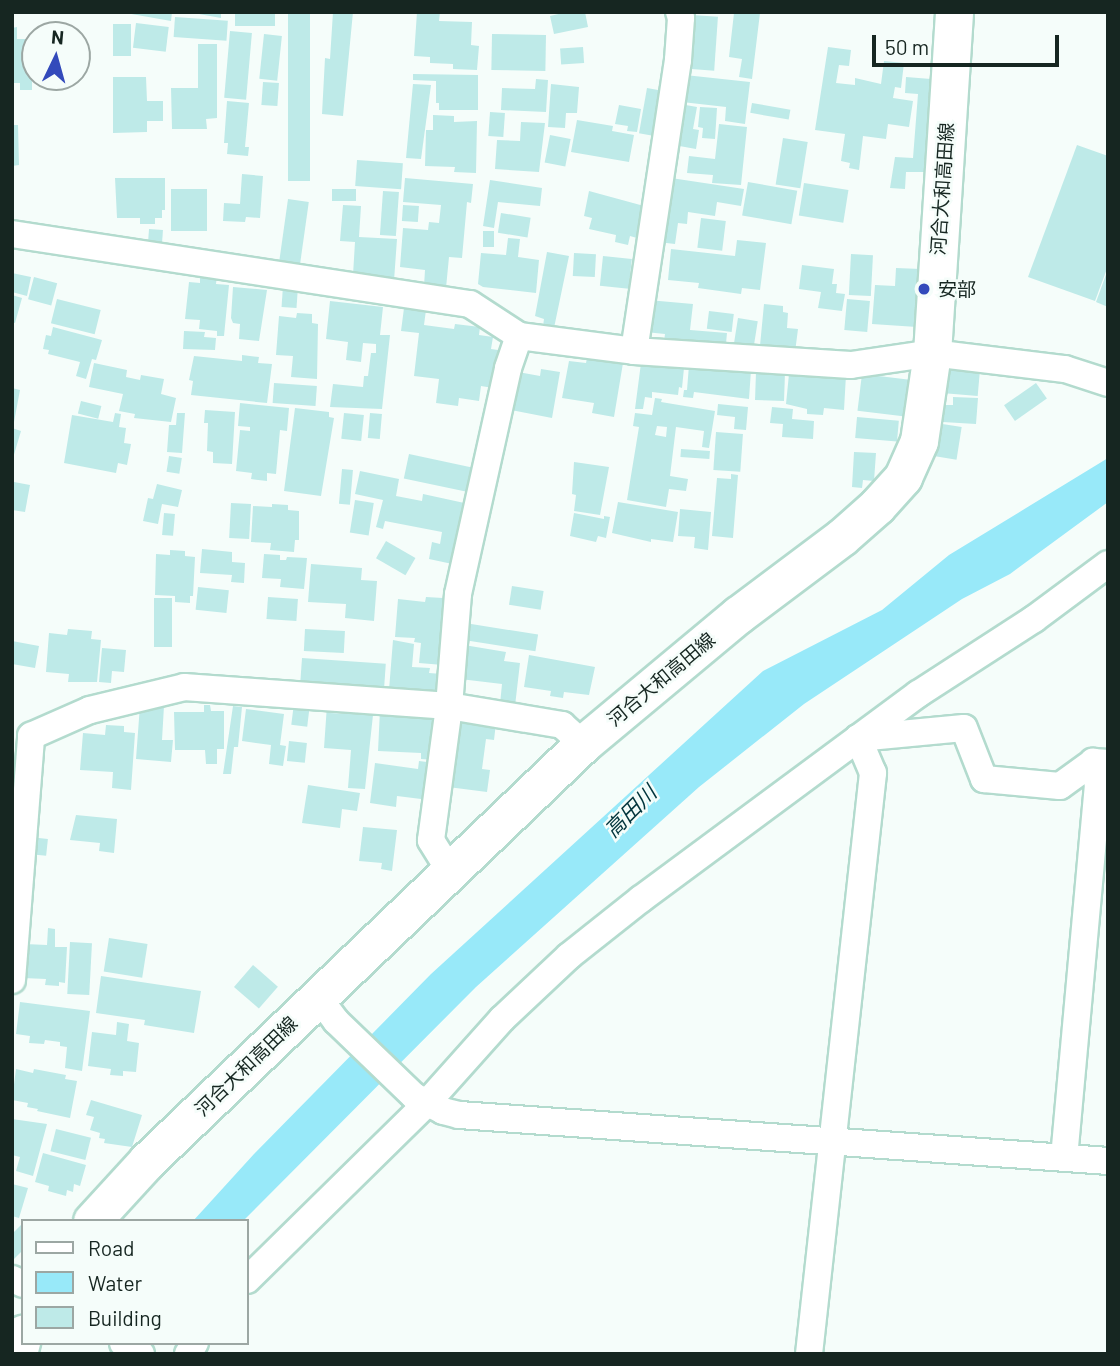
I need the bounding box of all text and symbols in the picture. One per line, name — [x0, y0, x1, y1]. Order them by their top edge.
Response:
north arrow — [21, 21, 91, 91]
scale bar — [875, 21, 1062, 65]
text: N — [50, 25, 65, 49]
text: 50 m — [885, 34, 929, 59]
street label: 河合大和高田線 — [926, 122, 958, 256]
place label: 安部 — [938, 278, 976, 300]
marker: 安部 — [916, 281, 932, 297]
street label: 河合大和高田線 — [603, 628, 719, 730]
water label: 高田川 — [599, 780, 661, 842]
street label: 河合大和高田線 — [190, 1012, 302, 1120]
legend — [21, 1219, 248, 1345]
text: Road — [88, 1235, 134, 1260]
text: Water — [88, 1270, 142, 1295]
text: Building — [88, 1305, 162, 1330]

